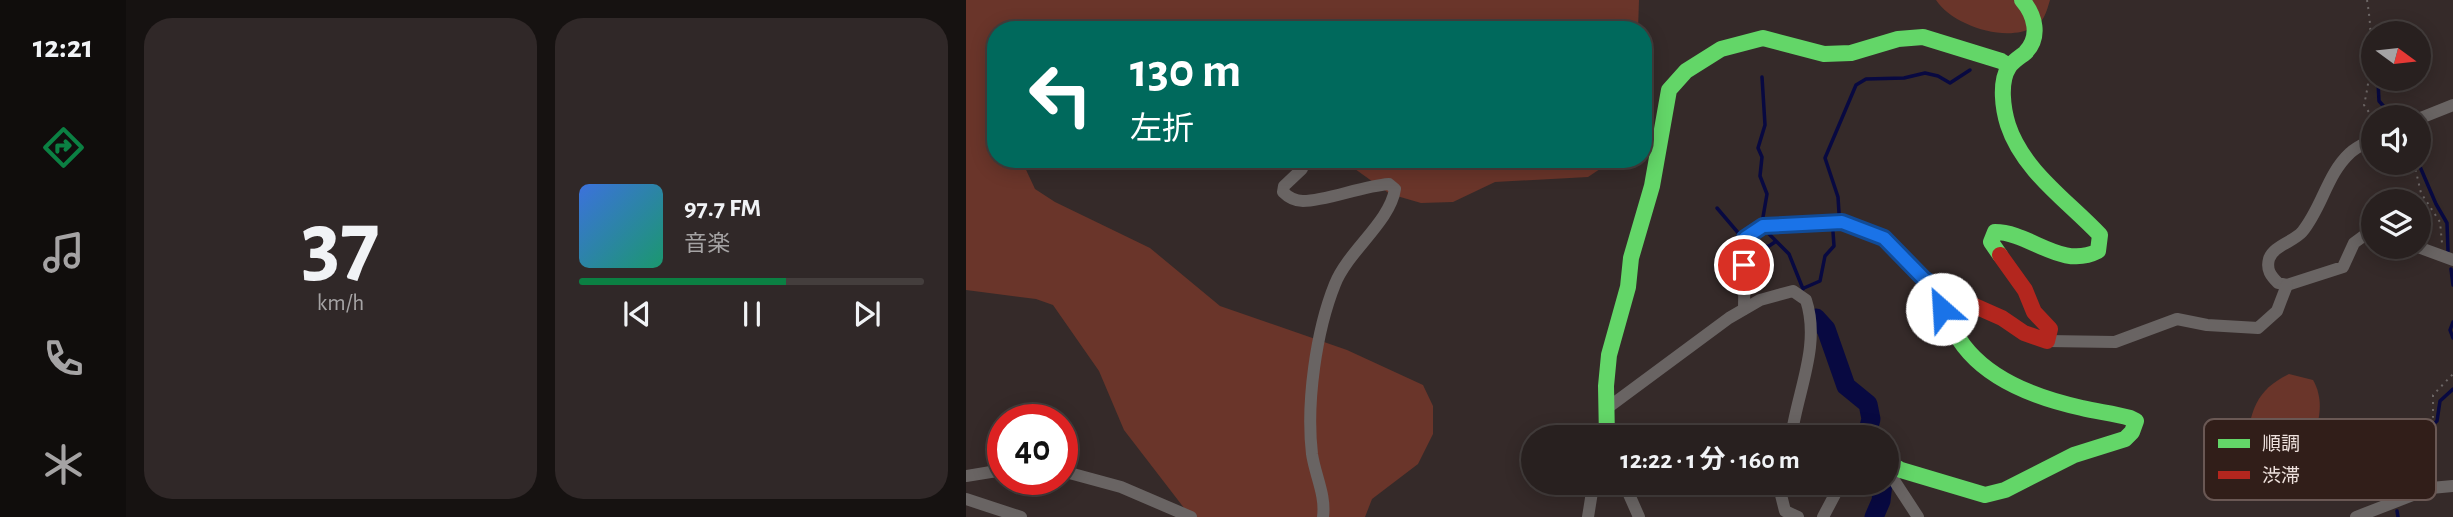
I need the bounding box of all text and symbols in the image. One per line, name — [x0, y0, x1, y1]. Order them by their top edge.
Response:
north arrow — [2361, 21, 2431, 91]
map controls — [2361, 21, 2431, 259]
text: 12:21 — [33, 31, 93, 63]
text: 130 m — [1130, 47, 1241, 96]
icon: left — [1015, 49, 1106, 140]
button: sound — [2361, 105, 2431, 175]
text: 左折 — [1130, 113, 1194, 145]
icon: directions — [39, 123, 88, 172]
button: layers — [2361, 189, 2431, 259]
text: 97.7 FM — [684, 195, 761, 221]
text: 37 — [301, 199, 380, 290]
icon: music — [39, 228, 88, 277]
text: 音楽 — [684, 233, 730, 256]
pin — [1714, 235, 1774, 295]
icon: arrive — [1725, 246, 1763, 284]
position arrow — [1905, 272, 1979, 346]
text: km/h — [317, 292, 364, 315]
icon: previous — [618, 295, 656, 333]
icon: pause — [733, 295, 771, 333]
icon: next — [848, 295, 886, 333]
icon: phone — [39, 334, 88, 383]
speed limit sign: 40 — [987, 404, 1078, 495]
legend — [2204, 419, 2436, 500]
text: 順調 — [2262, 434, 2300, 454]
icon: climate — [39, 440, 88, 489]
text: 12:22 · 1 分 · 160 m — [1620, 447, 1800, 473]
text: 渋滞 — [2262, 465, 2300, 486]

